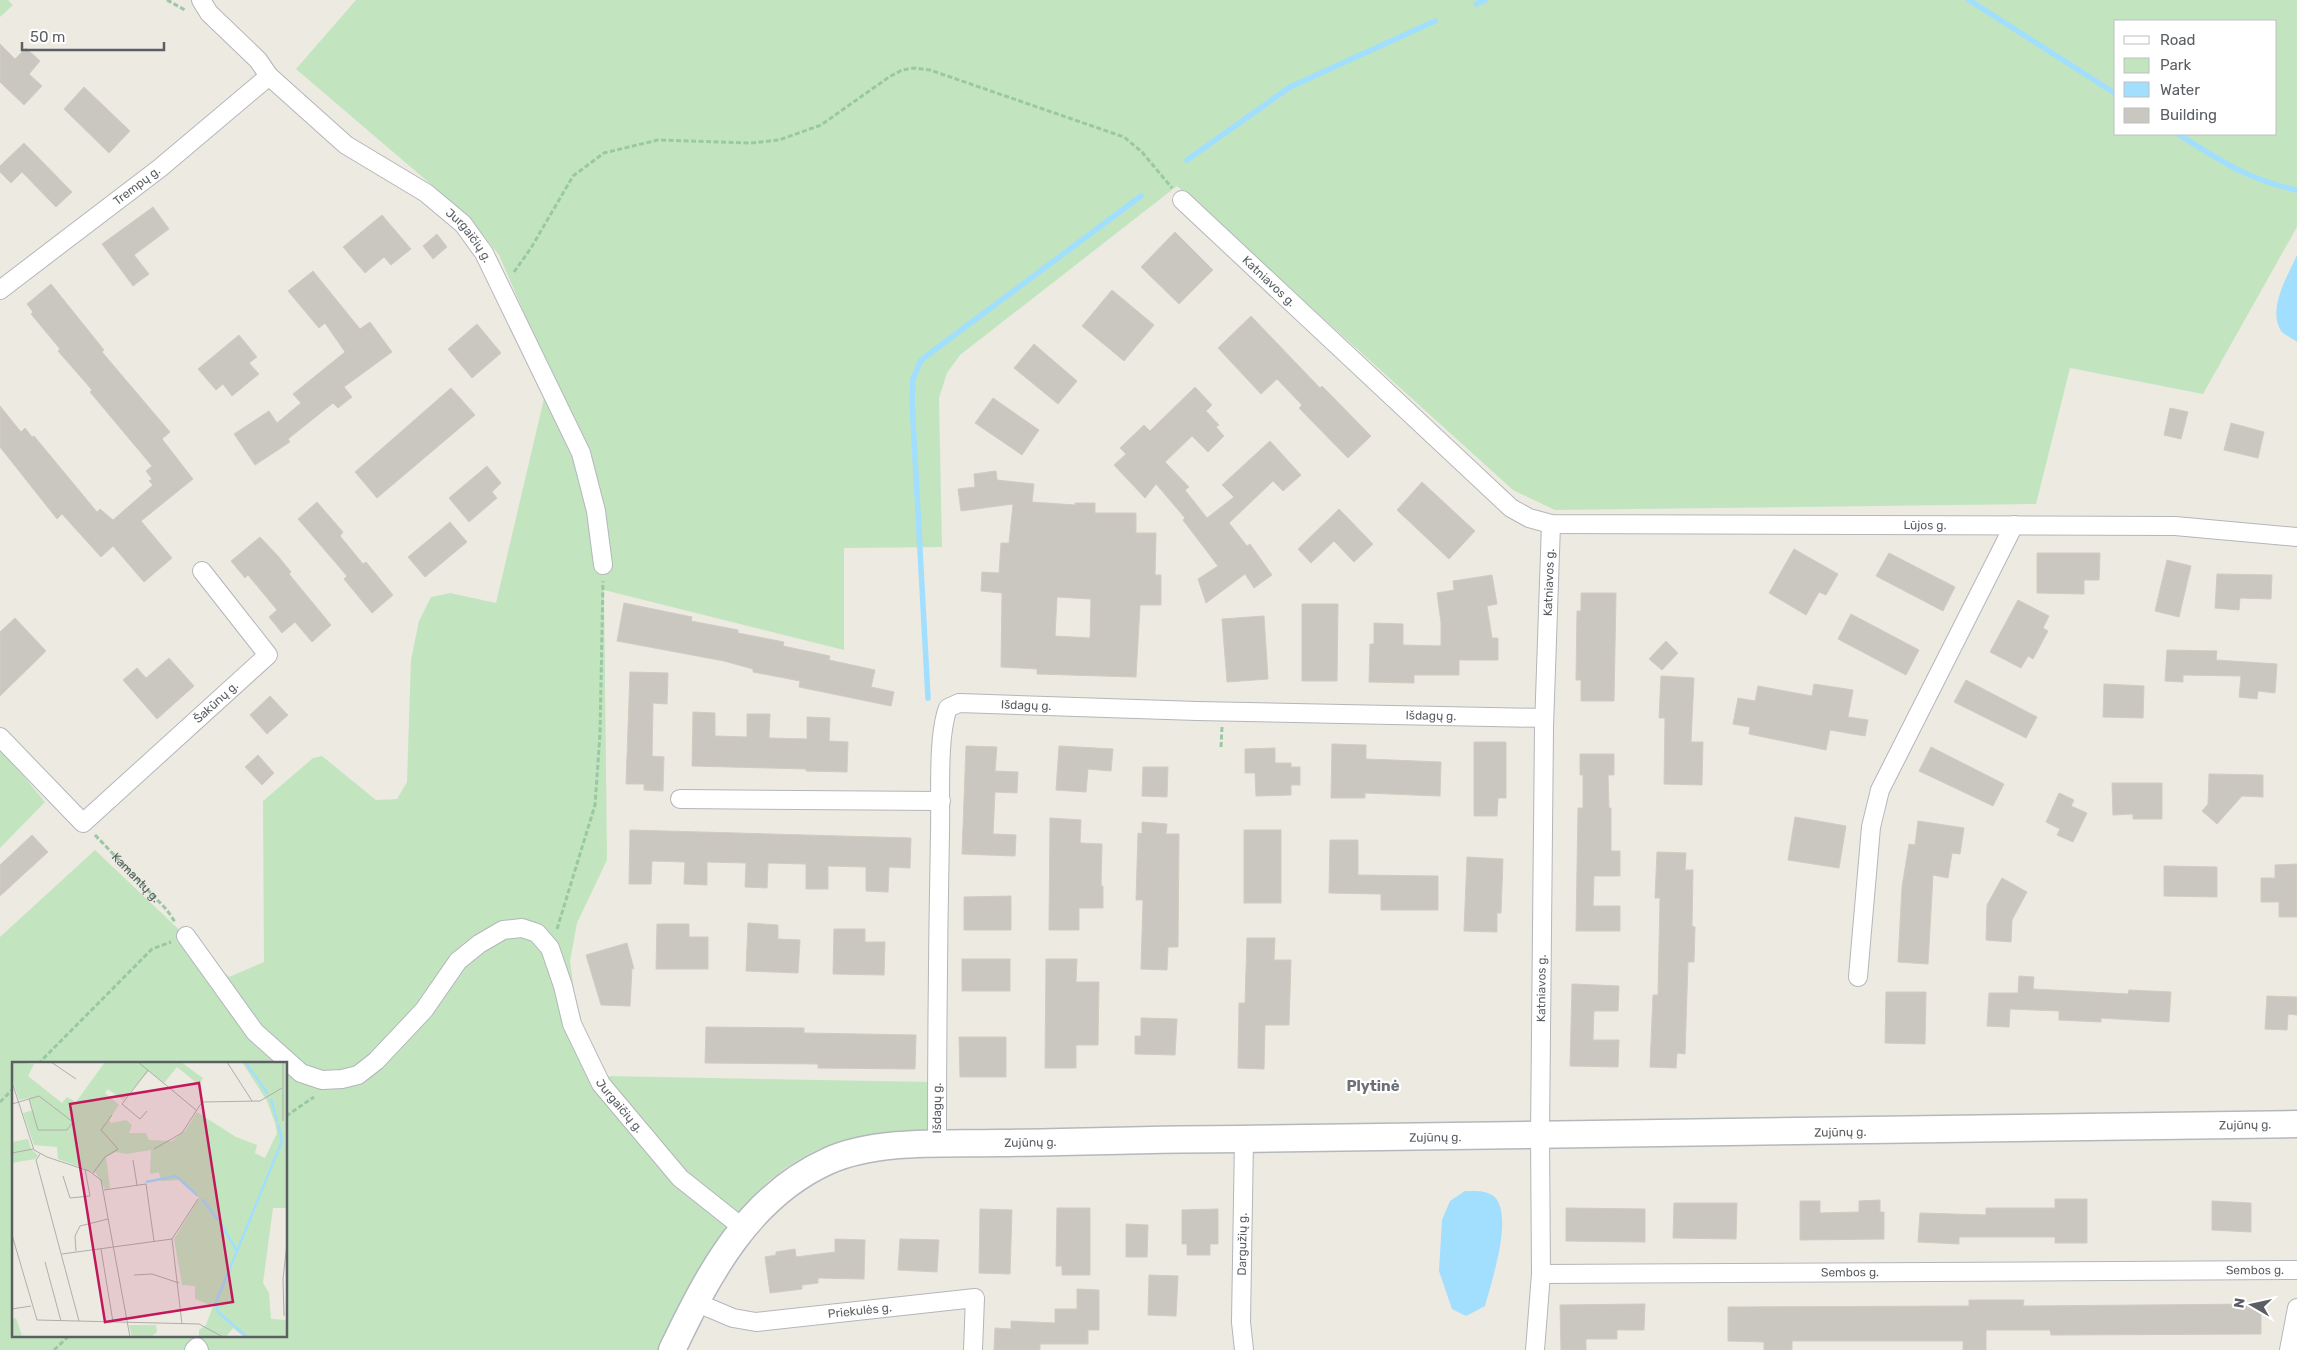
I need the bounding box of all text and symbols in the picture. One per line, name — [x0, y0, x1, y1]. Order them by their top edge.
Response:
scale bar — [22, 20, 165, 52]
legend — [2114, 20, 2277, 135]
text: 50 m — [30, 28, 65, 46]
text: Road — [2160, 31, 2196, 49]
text: Park — [2160, 56, 2191, 74]
text: Water — [2160, 81, 2200, 99]
text: Building — [2160, 106, 2217, 124]
street label: Trempų g. — [111, 163, 163, 208]
street label: Jurgaičių g. — [443, 205, 494, 265]
street label: Katniavos g. — [1239, 253, 1298, 310]
street label: Lūjos g. — [1903, 518, 1946, 532]
street label: Katniavos g. — [1541, 548, 1557, 616]
street label: Šakūnų g. — [191, 679, 241, 726]
street label: Išdagų g. — [1001, 697, 1052, 713]
street label: Išdagų g. — [1405, 708, 1456, 723]
street label: Kamantų g. — [109, 850, 163, 905]
street label: Katniavos g. — [1534, 954, 1549, 1022]
inset map — [12, 1062, 288, 1338]
street label: Jurgaičių g. — [593, 1077, 646, 1136]
district label: Plytinė — [1346, 1077, 1400, 1095]
street label: Išdagų g. — [930, 1083, 944, 1133]
street label: Zujūnų g. — [2219, 1118, 2271, 1133]
street label: Zujūnų g. — [1814, 1125, 1866, 1140]
street label: Zujūnų g. — [1409, 1130, 1461, 1145]
street label: Zujūnų g. — [1004, 1135, 1057, 1150]
street label: Dargužių g. — [1235, 1212, 1250, 1276]
street label: Sembos g. — [2226, 1263, 2284, 1277]
street label: Sembos g. — [1821, 1265, 1879, 1280]
north arrow — [2227, 1280, 2277, 1330]
text: N — [2230, 1297, 2249, 1309]
street label: Priekulės g. — [827, 1300, 893, 1321]

